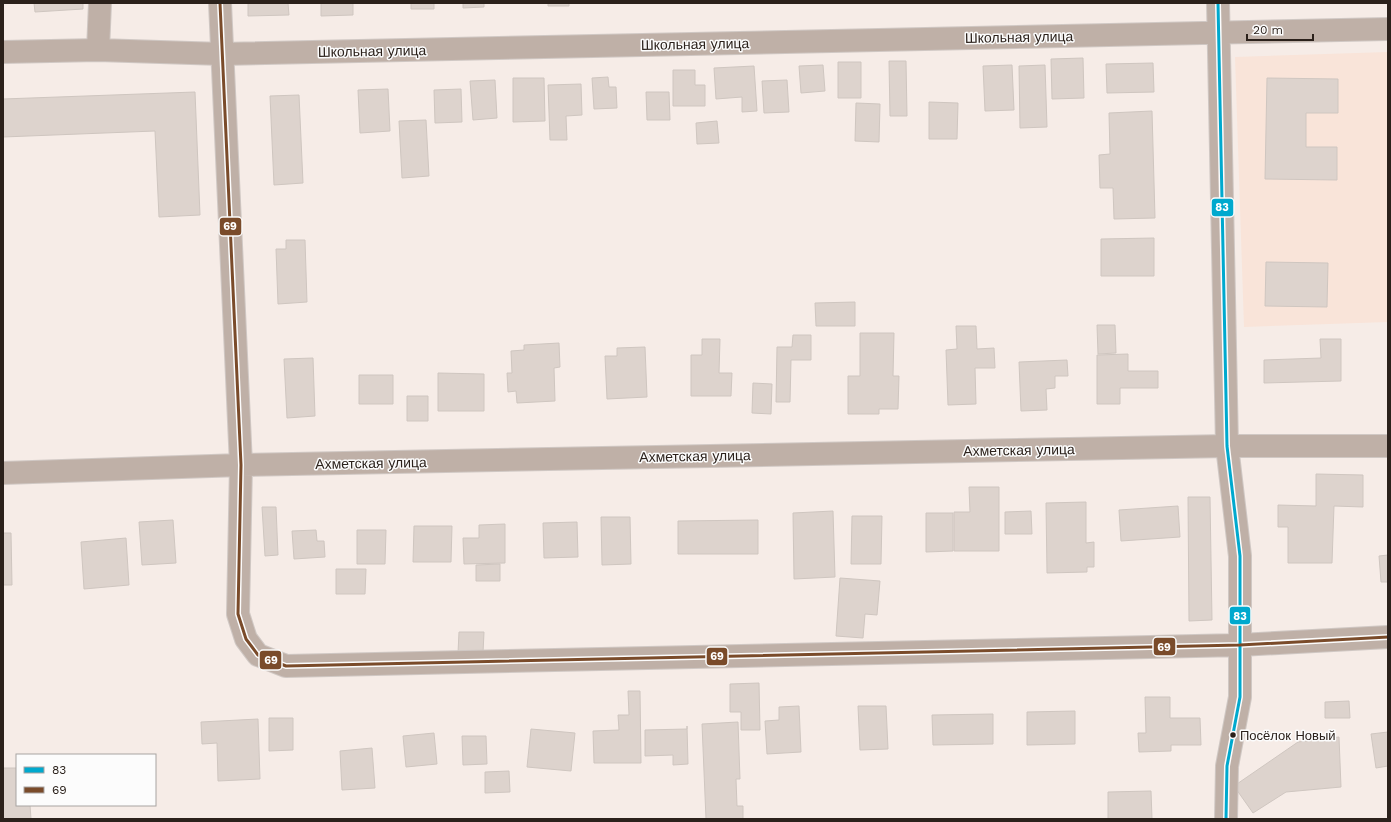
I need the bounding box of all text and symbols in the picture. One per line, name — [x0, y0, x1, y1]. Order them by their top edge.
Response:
scale bar — [1247, 16, 1313, 42]
text: 20 m — [1253, 23, 1283, 37]
street label: Школьная улица — [965, 28, 1074, 46]
street label: Школьная улица — [641, 35, 750, 53]
street label: Школьная улица — [318, 42, 427, 60]
line badge: 83 — [1211, 198, 1234, 217]
text: 83 — [1215, 201, 1229, 214]
line badge: 69 — [219, 217, 242, 236]
text: 69 — [223, 220, 237, 233]
street label: Ахметская улица — [963, 441, 1075, 459]
street label: Ахметская улица — [639, 447, 751, 465]
street label: Ахметская улица — [315, 454, 427, 472]
line badge: 83 — [1229, 606, 1251, 625]
text: 83 — [1233, 610, 1247, 623]
line badge: 69 — [1153, 637, 1176, 656]
text: 69 — [1157, 641, 1171, 654]
line badge: 69 — [706, 647, 728, 666]
line badge: 69 — [259, 650, 282, 670]
text: 69 — [710, 650, 724, 663]
text: 69 — [264, 654, 278, 667]
place label: Посёлок Новый — [1240, 728, 1336, 743]
marker: Посёлок Новый — [1228, 730, 1238, 740]
legend — [16, 754, 156, 806]
text: 83 — [52, 763, 66, 777]
text: 69 — [52, 783, 67, 797]

